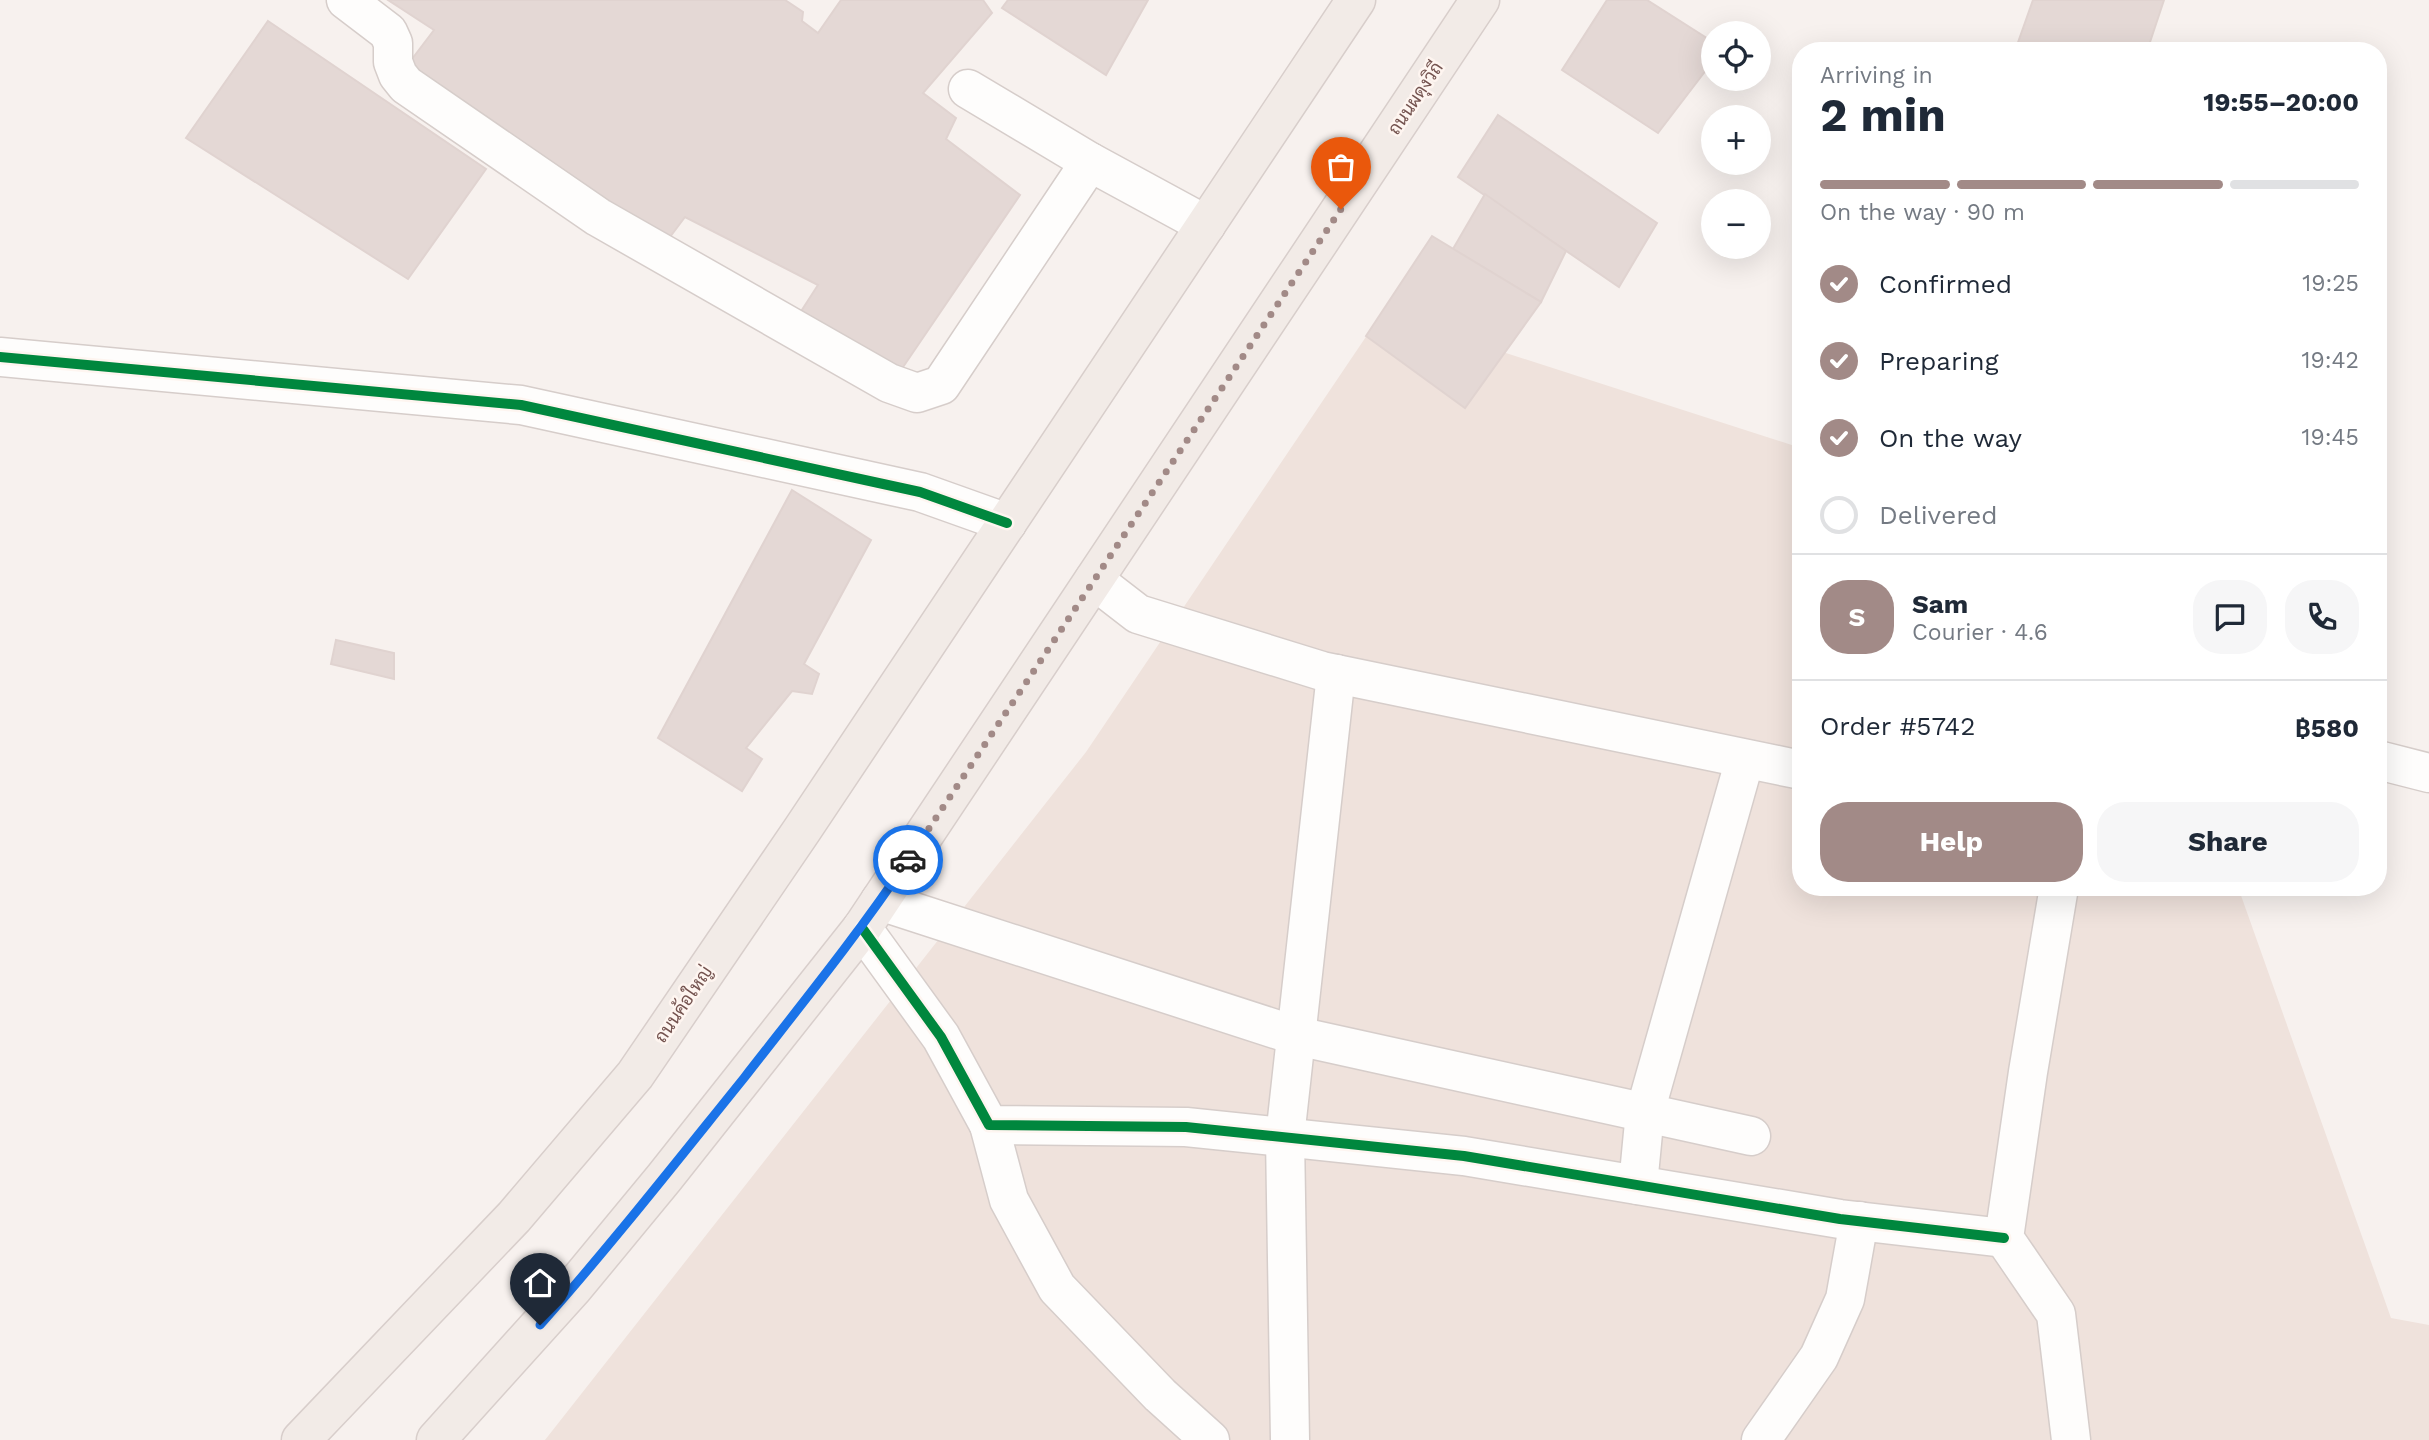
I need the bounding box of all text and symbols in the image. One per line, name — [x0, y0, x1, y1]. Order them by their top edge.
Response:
map controls — [1701, 21, 1771, 259]
button: locate — [1701, 21, 1771, 91]
street label: ถนนผดุงวิถี — [1381, 57, 1449, 139]
text: Arriving in — [1820, 62, 1933, 89]
text: 19:55–20:00 — [2203, 87, 2359, 117]
text: 2 min — [1820, 88, 1946, 142]
button: + — [1701, 105, 1771, 175]
pin — [1311, 137, 1371, 209]
icon: bag — [1322, 148, 1360, 186]
button: − — [1701, 189, 1771, 259]
text: On the way · 90 m — [1820, 199, 2025, 226]
icon: check — [1820, 265, 1858, 303]
text: Confirmed — [1879, 269, 2012, 299]
text: 19:25 — [2302, 270, 2359, 297]
icon: check — [1820, 342, 1858, 380]
text: Preparing — [1879, 346, 1999, 376]
text: 19:42 — [2302, 347, 2359, 374]
icon: check — [1820, 419, 1858, 457]
text: On the way — [1879, 423, 2022, 453]
text: 19:45 — [2302, 424, 2359, 451]
text: Delivered — [1879, 500, 1998, 530]
button: chat — [2193, 580, 2267, 654]
button: phone — [2285, 580, 2359, 654]
text: Sam — [1912, 589, 1968, 619]
text: S — [1849, 602, 1865, 632]
text: Courier · 4.6 — [1912, 619, 2048, 646]
text: Order #5742 — [1820, 711, 1975, 741]
text: ฿580 — [2295, 713, 2359, 743]
button: Help — [1820, 802, 2083, 882]
button: Share — [2097, 802, 2359, 882]
courier — [873, 825, 943, 895]
icon: car — [889, 841, 927, 879]
street label: ถนนค้อใหญ่ — [648, 961, 717, 1047]
pin — [510, 1253, 570, 1325]
icon: home — [521, 1264, 559, 1302]

